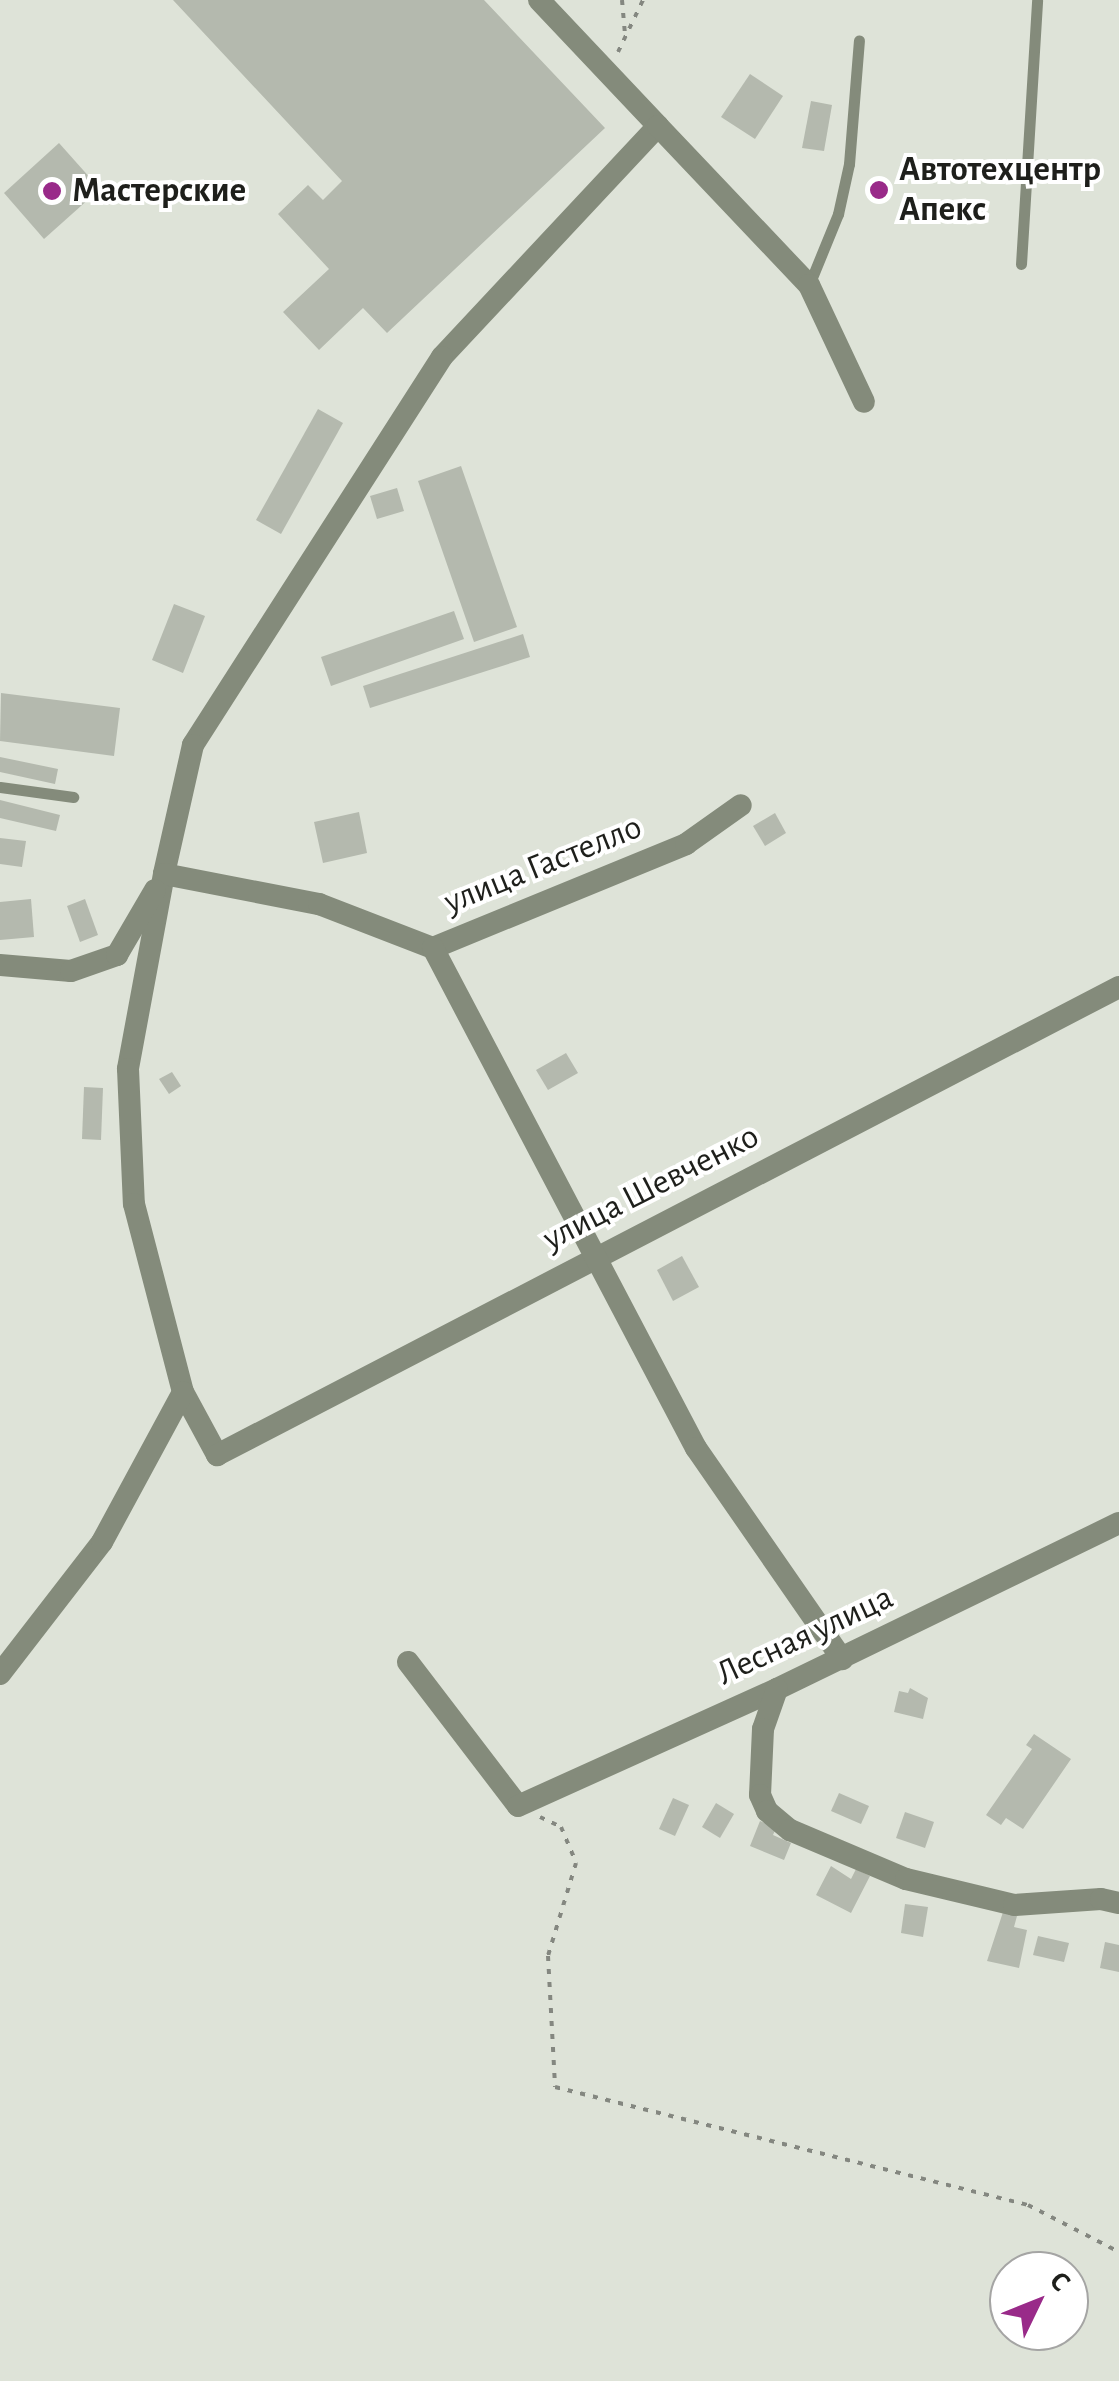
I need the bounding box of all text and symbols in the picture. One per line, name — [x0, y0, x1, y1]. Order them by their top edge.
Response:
place label: Автотехцентр Апекс — [899, 149, 1101, 231]
place label: Мастерские — [72, 170, 246, 212]
marker: Автотехцентр Апекс — [868, 179, 890, 201]
marker: Мастерские — [41, 180, 63, 202]
street label: улица Гастелло — [438, 806, 648, 924]
street label: улица Шевченко — [536, 1116, 766, 1260]
street label: Лесная улица — [710, 1577, 900, 1695]
north arrow — [989, 2251, 1089, 2351]
text: С — [1044, 2267, 1075, 2297]

